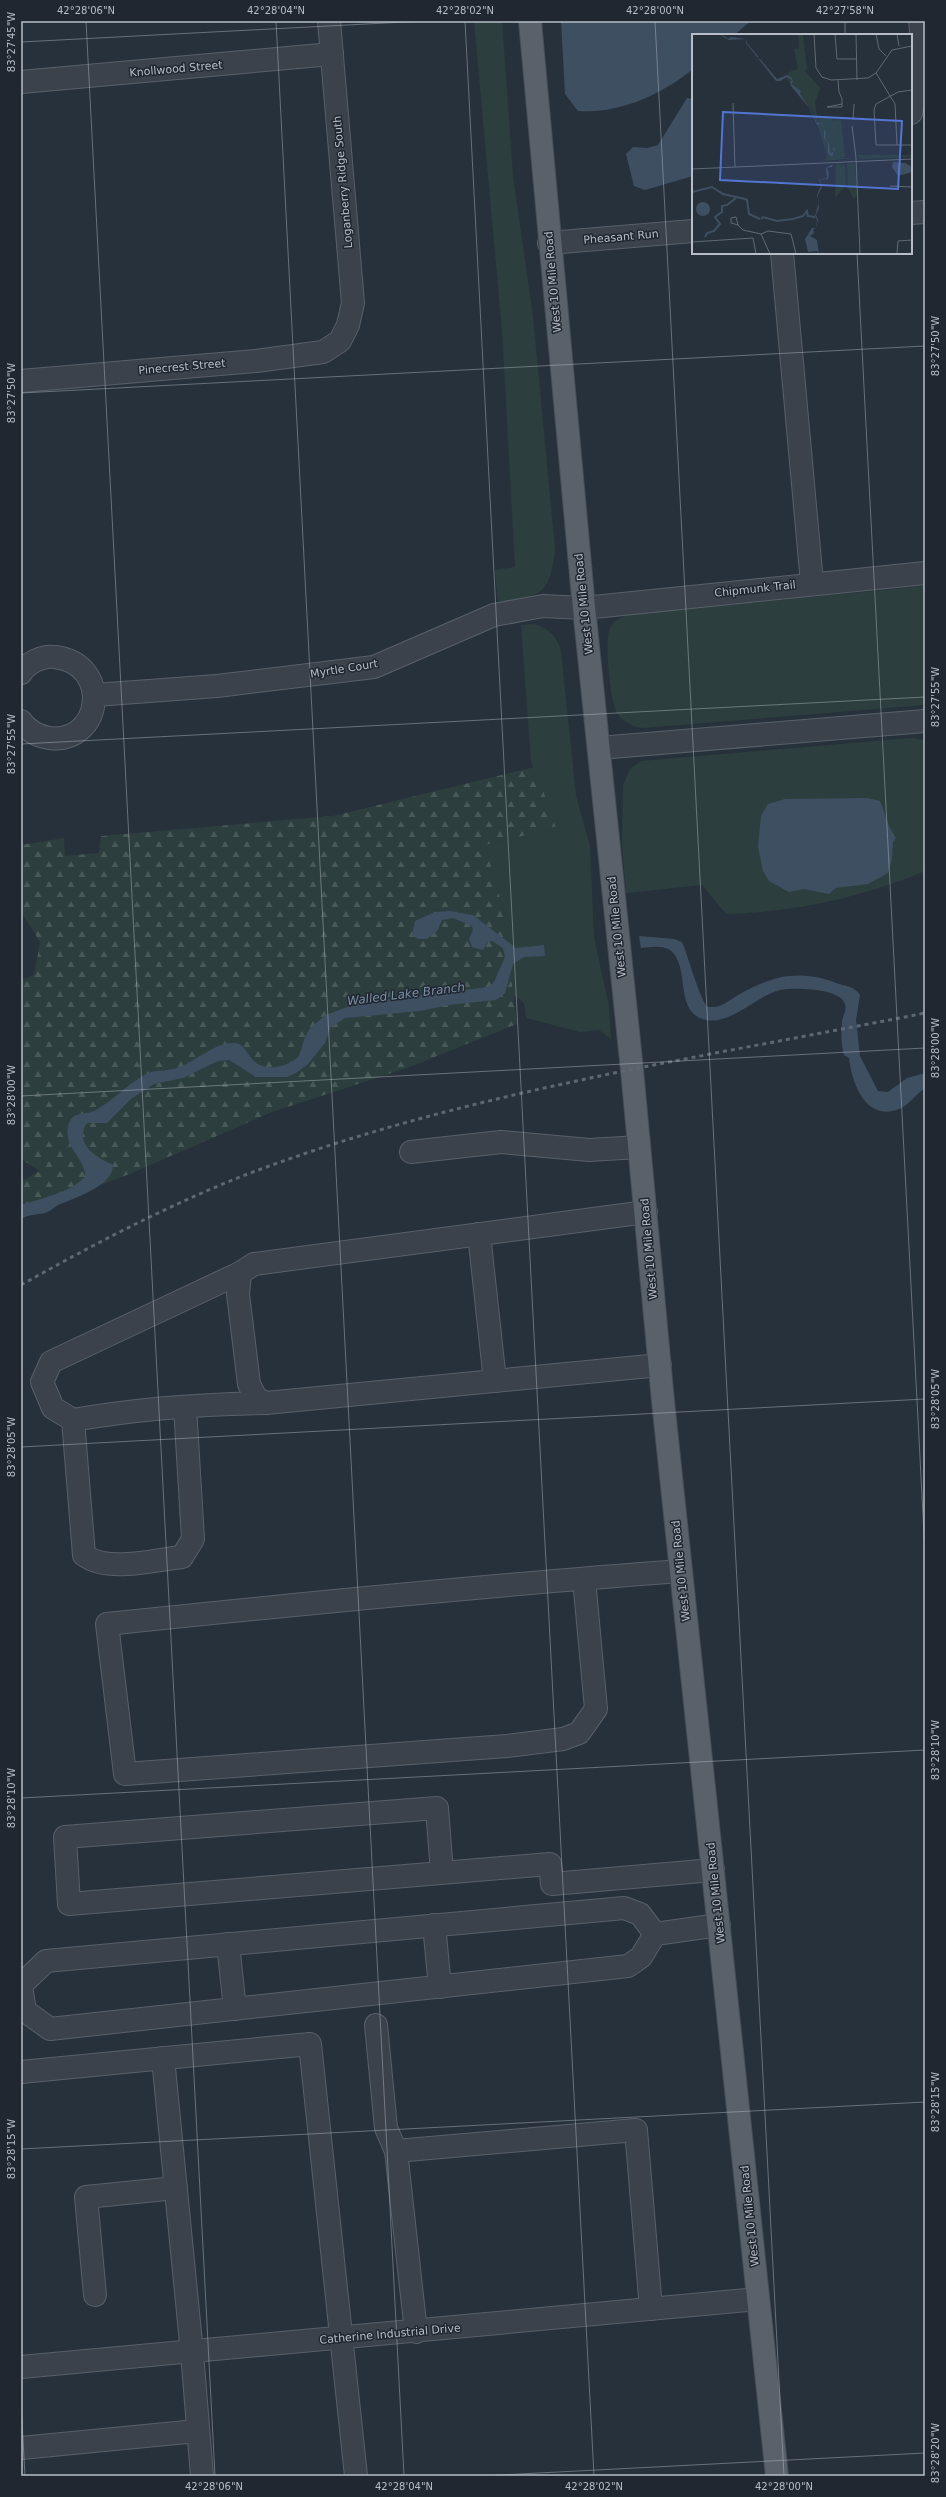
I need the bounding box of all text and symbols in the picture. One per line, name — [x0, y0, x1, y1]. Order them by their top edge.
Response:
text: 42°28'06"N — [57, 5, 115, 16]
text: 42°28'04"N — [247, 5, 305, 16]
text: 42°28'02"N — [436, 5, 494, 16]
text: 42°28'00"N — [626, 5, 684, 16]
text: 42°27'58"N — [816, 5, 874, 16]
text: 83°27'45"W — [6, 12, 17, 72]
inset map — [692, 34, 912, 254]
street label: Knollwood Street — [129, 58, 224, 80]
street label: Loganberry Ridge South — [331, 115, 355, 249]
street label: Pheasant Run — [583, 227, 659, 247]
street label: West 10 Mile Road — [542, 231, 564, 333]
text: 83°27'50"W — [930, 316, 941, 376]
street label: Pinecrest Street — [138, 357, 227, 377]
text: 83°27'50"W — [6, 363, 17, 423]
street label: West 10 Mile Road — [572, 553, 596, 655]
street label: Chipmunk Trail — [714, 578, 796, 600]
street label: Myrtle Court — [309, 657, 379, 681]
text: 83°27'55"W — [930, 667, 941, 727]
text: 83°27'55"W — [6, 714, 17, 774]
street label: West 10 Mile Road — [605, 876, 629, 978]
water label: Walled Lake Branch — [346, 980, 466, 1008]
text: 83°28'00"W — [930, 1018, 941, 1078]
text: 83°28'00"W — [6, 1065, 17, 1125]
street label: West 10 Mile Road — [638, 1198, 660, 1300]
text: 83°28'05"W — [930, 1369, 941, 1429]
text: 83°28'05"W — [6, 1417, 17, 1477]
street label: West 10 Mile Road — [669, 1520, 693, 1622]
text: 83°28'10"W — [930, 1720, 941, 1780]
text: 83°28'10"W — [6, 1768, 17, 1828]
street label: West 10 Mile Road — [704, 1842, 728, 1944]
text: 83°28'15"W — [930, 2072, 941, 2132]
text: 83°28'15"W — [6, 2119, 17, 2179]
street label: West 10 Mile Road — [738, 2165, 762, 2267]
street label: Catherine Industrial Drive — [319, 2321, 461, 2347]
text: 83°28'20"W — [930, 2423, 941, 2483]
text: 42°28'06"N — [185, 2481, 243, 2492]
text: 42°28'04"N — [375, 2481, 433, 2492]
text: 42°28'02"N — [565, 2481, 623, 2492]
text: 42°28'00"N — [755, 2481, 813, 2492]

